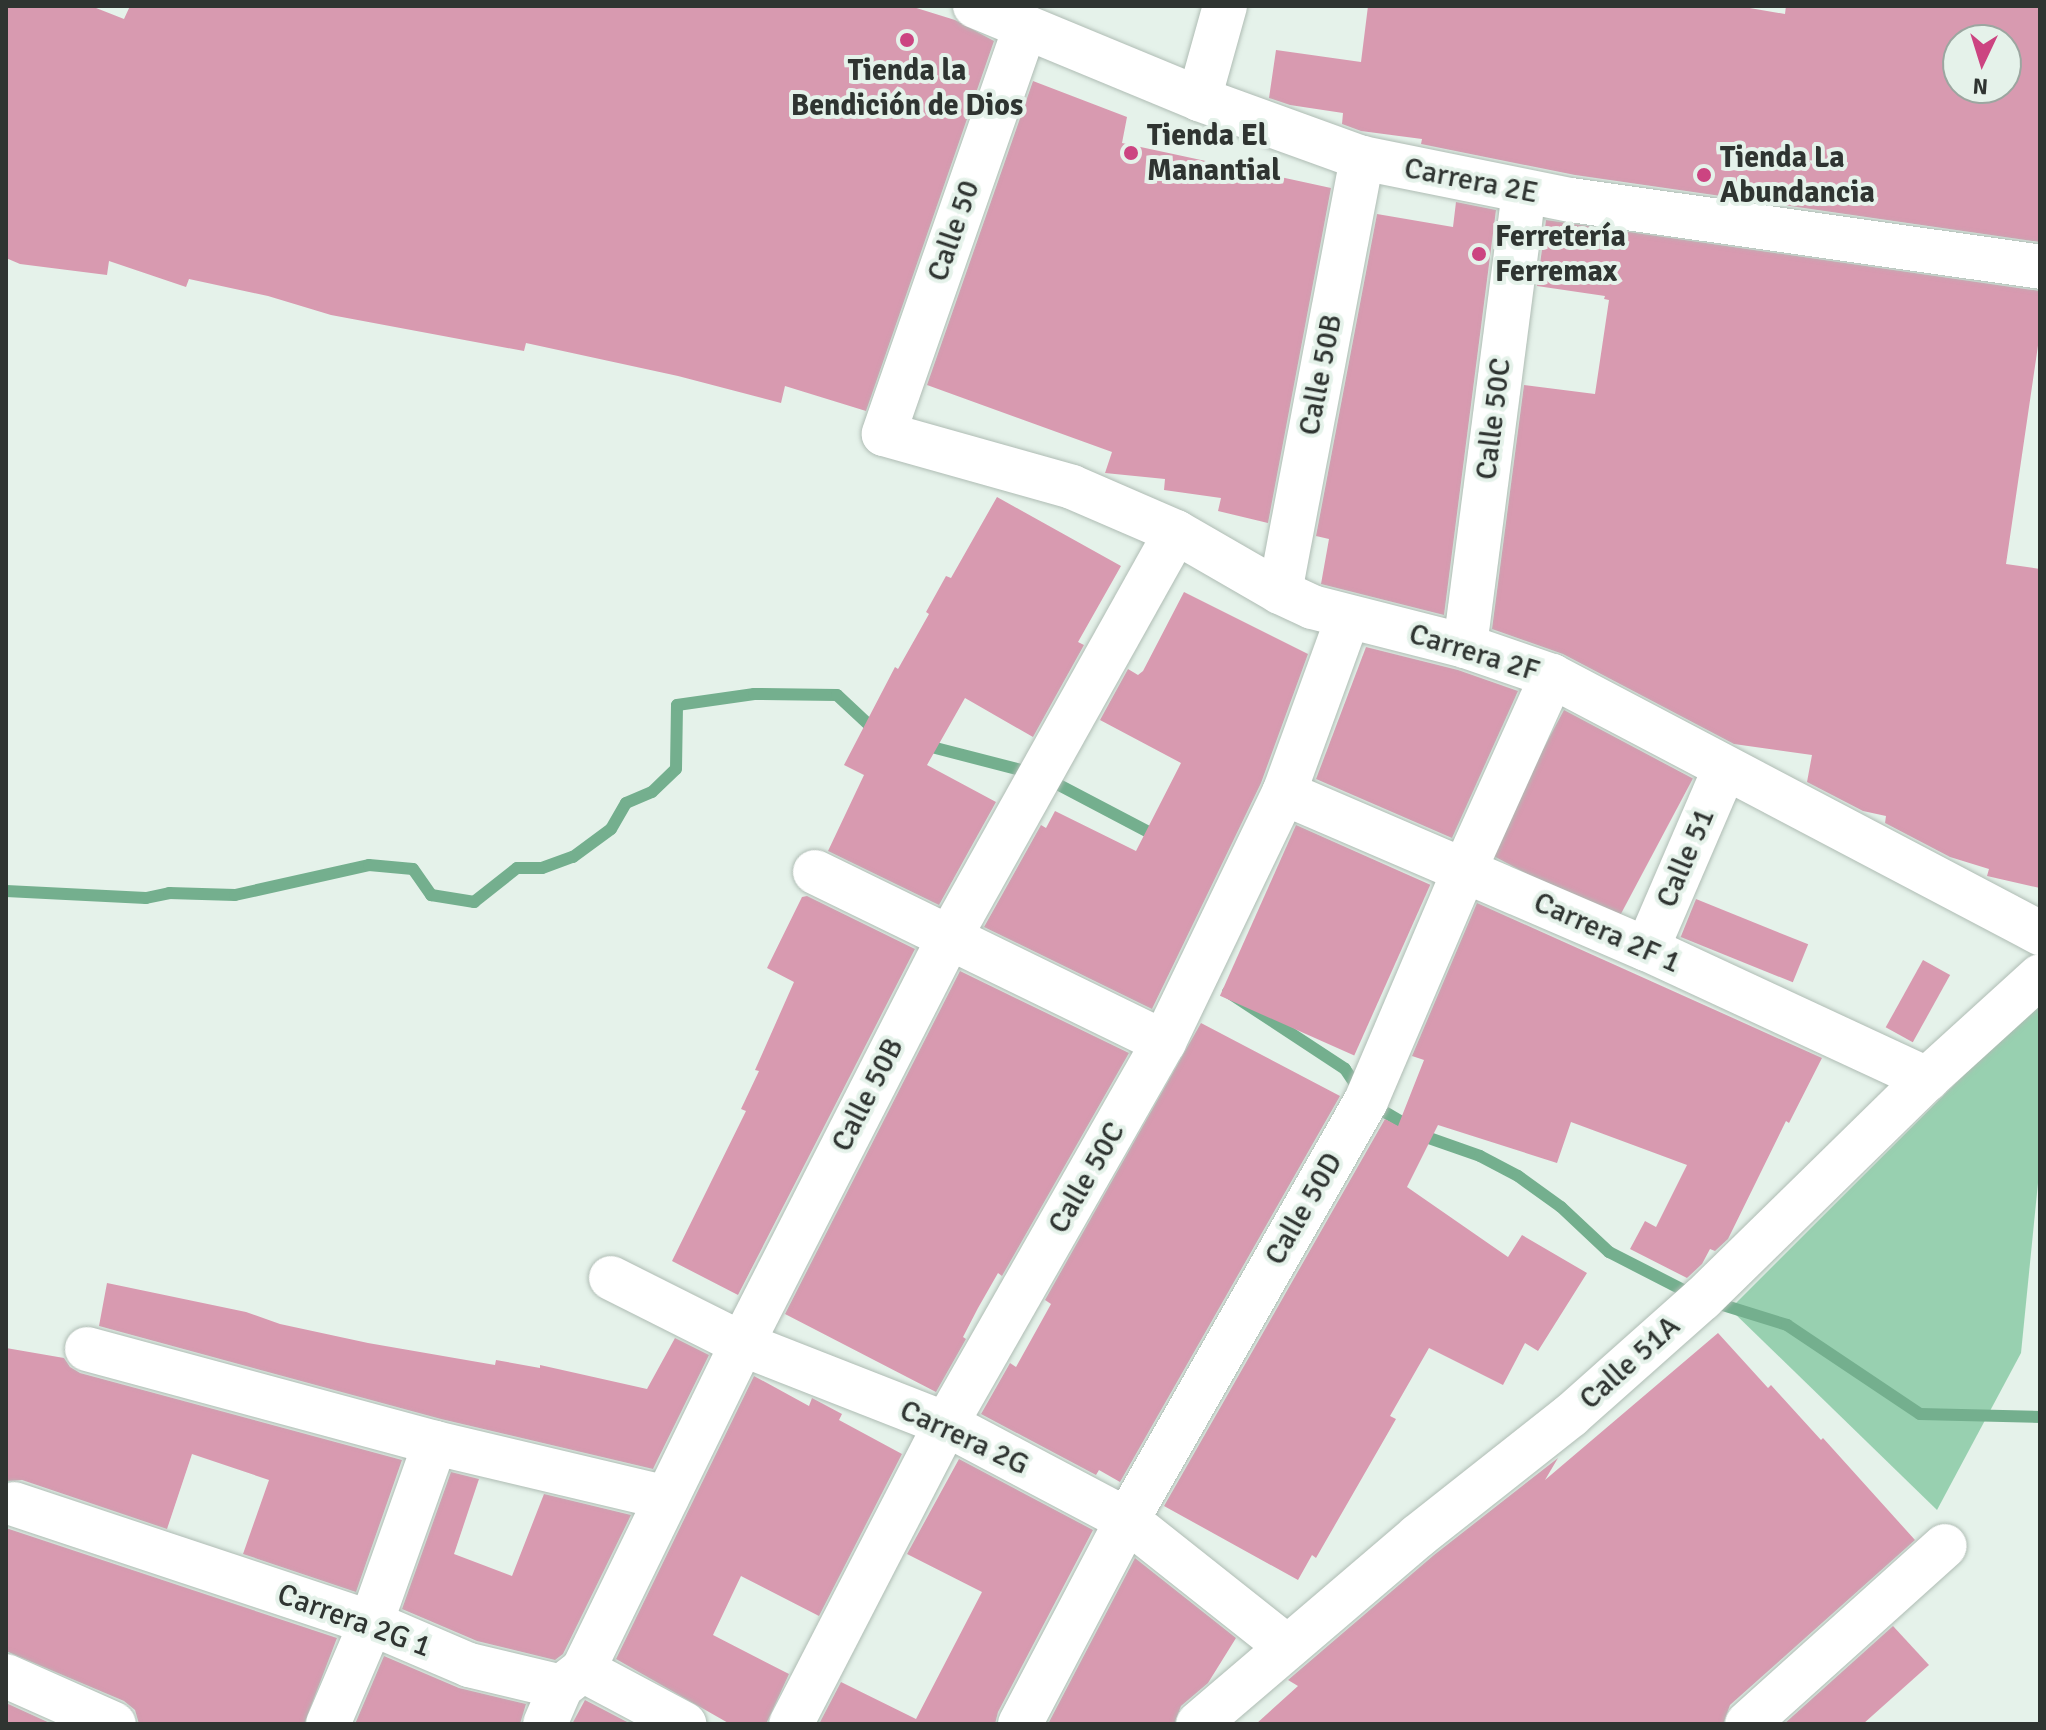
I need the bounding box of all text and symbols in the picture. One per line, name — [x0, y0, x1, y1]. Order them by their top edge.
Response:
north arrow — [1942, 24, 2022, 104]
marker: Tienda la Bendición de Dios — [898, 31, 916, 49]
place label: Tienda la Bendición de Dios — [791, 53, 1023, 124]
text: N — [1972, 72, 1989, 100]
place label: Tienda El Manantial — [1147, 118, 1281, 188]
place label: Tienda La Abundancia — [1720, 140, 1875, 210]
marker: Tienda El Manantial — [1122, 144, 1140, 162]
street label: Carrera 2E — [1401, 150, 1541, 212]
marker: Tienda La Abundancia — [1695, 166, 1713, 184]
street label: Calle 50 — [920, 176, 988, 286]
place label: Ferretería Ferremax — [1495, 219, 1626, 290]
marker: Ferretería Ferremax — [1470, 245, 1488, 263]
street label: Calle 50B — [1292, 312, 1350, 438]
street label: Calle 50C — [1469, 356, 1519, 482]
street label: Carrera 2F — [1405, 616, 1543, 690]
street label: Calle 51 — [1649, 803, 1723, 913]
street label: Carrera 2F 1 — [1528, 885, 1686, 981]
street label: Calle 50B — [824, 1032, 912, 1158]
street label: Calle 50C — [1041, 1116, 1133, 1240]
street label: Calle 50D — [1258, 1146, 1350, 1272]
street label: Calle 51A — [1572, 1309, 1688, 1417]
street label: Carrera 2G — [894, 1393, 1034, 1483]
street label: Carrera 2G 1 — [272, 1577, 436, 1665]

